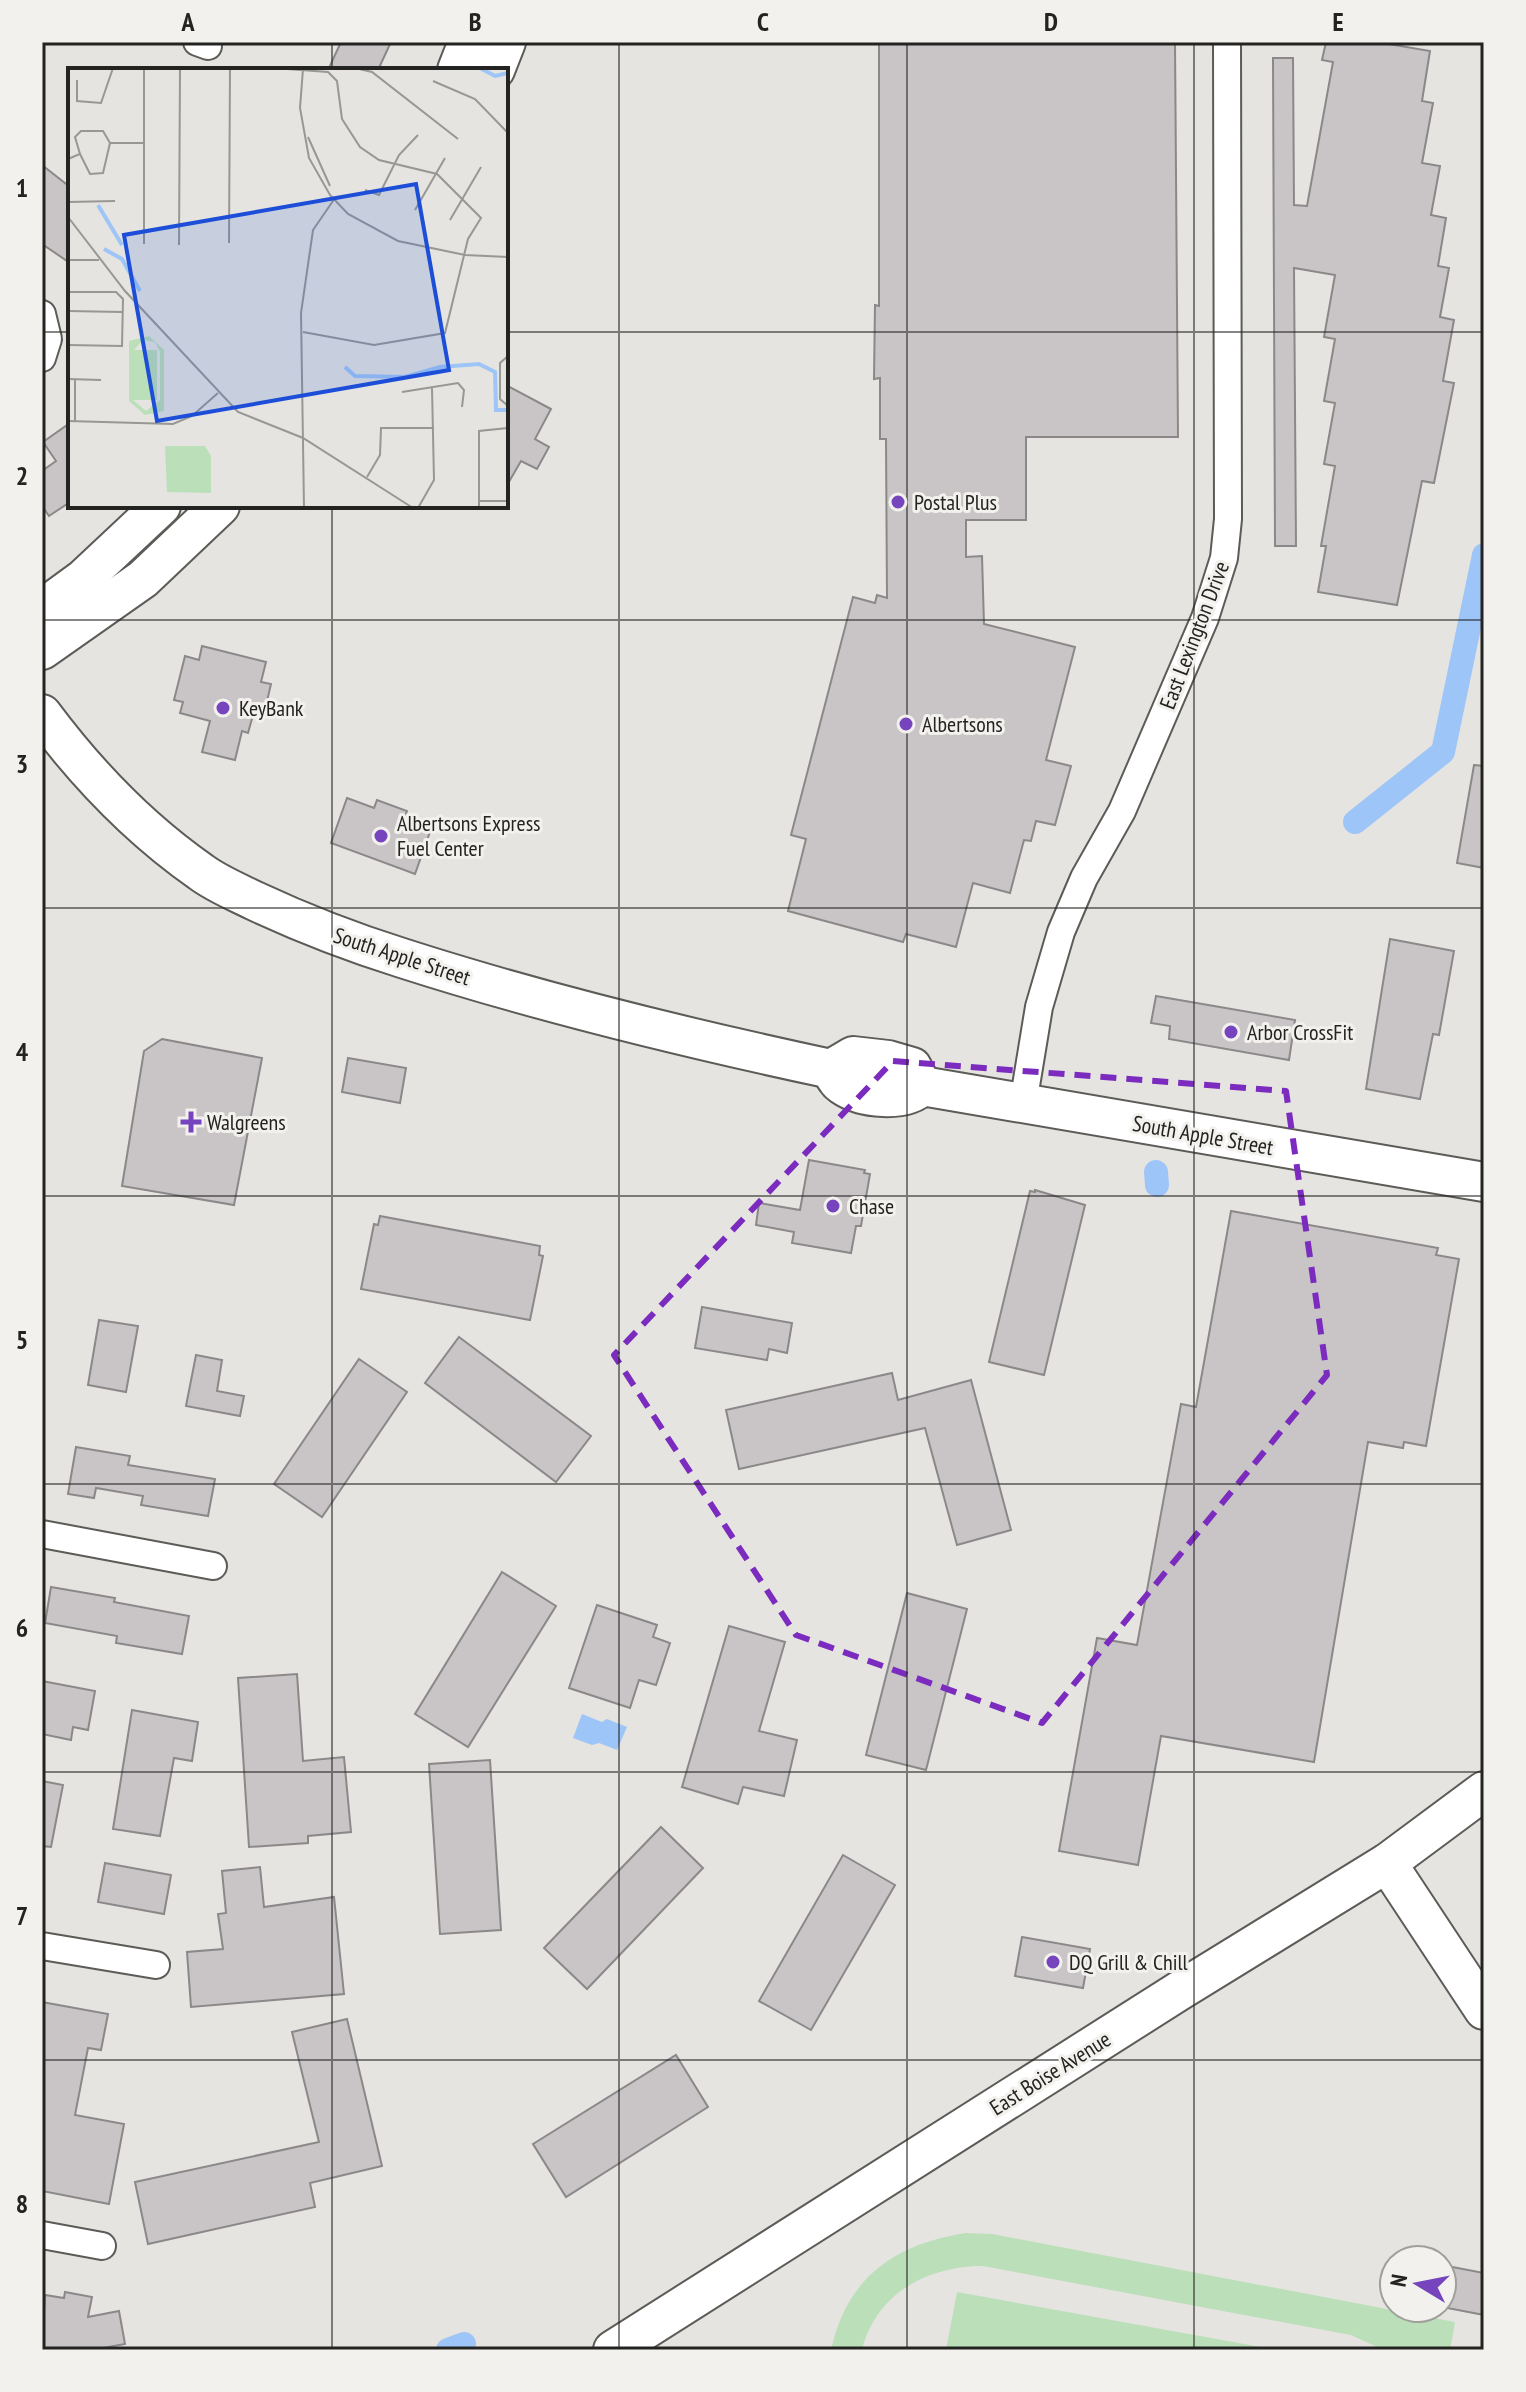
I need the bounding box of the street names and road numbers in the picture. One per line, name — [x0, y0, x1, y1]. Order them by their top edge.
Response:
street label: East Lexington Drive — [1153, 557, 1235, 713]
street label: South Apple Street — [330, 921, 474, 991]
street label: South Apple Street — [1131, 1109, 1275, 1161]
street label: East Boise Avenue — [984, 2025, 1116, 2121]

